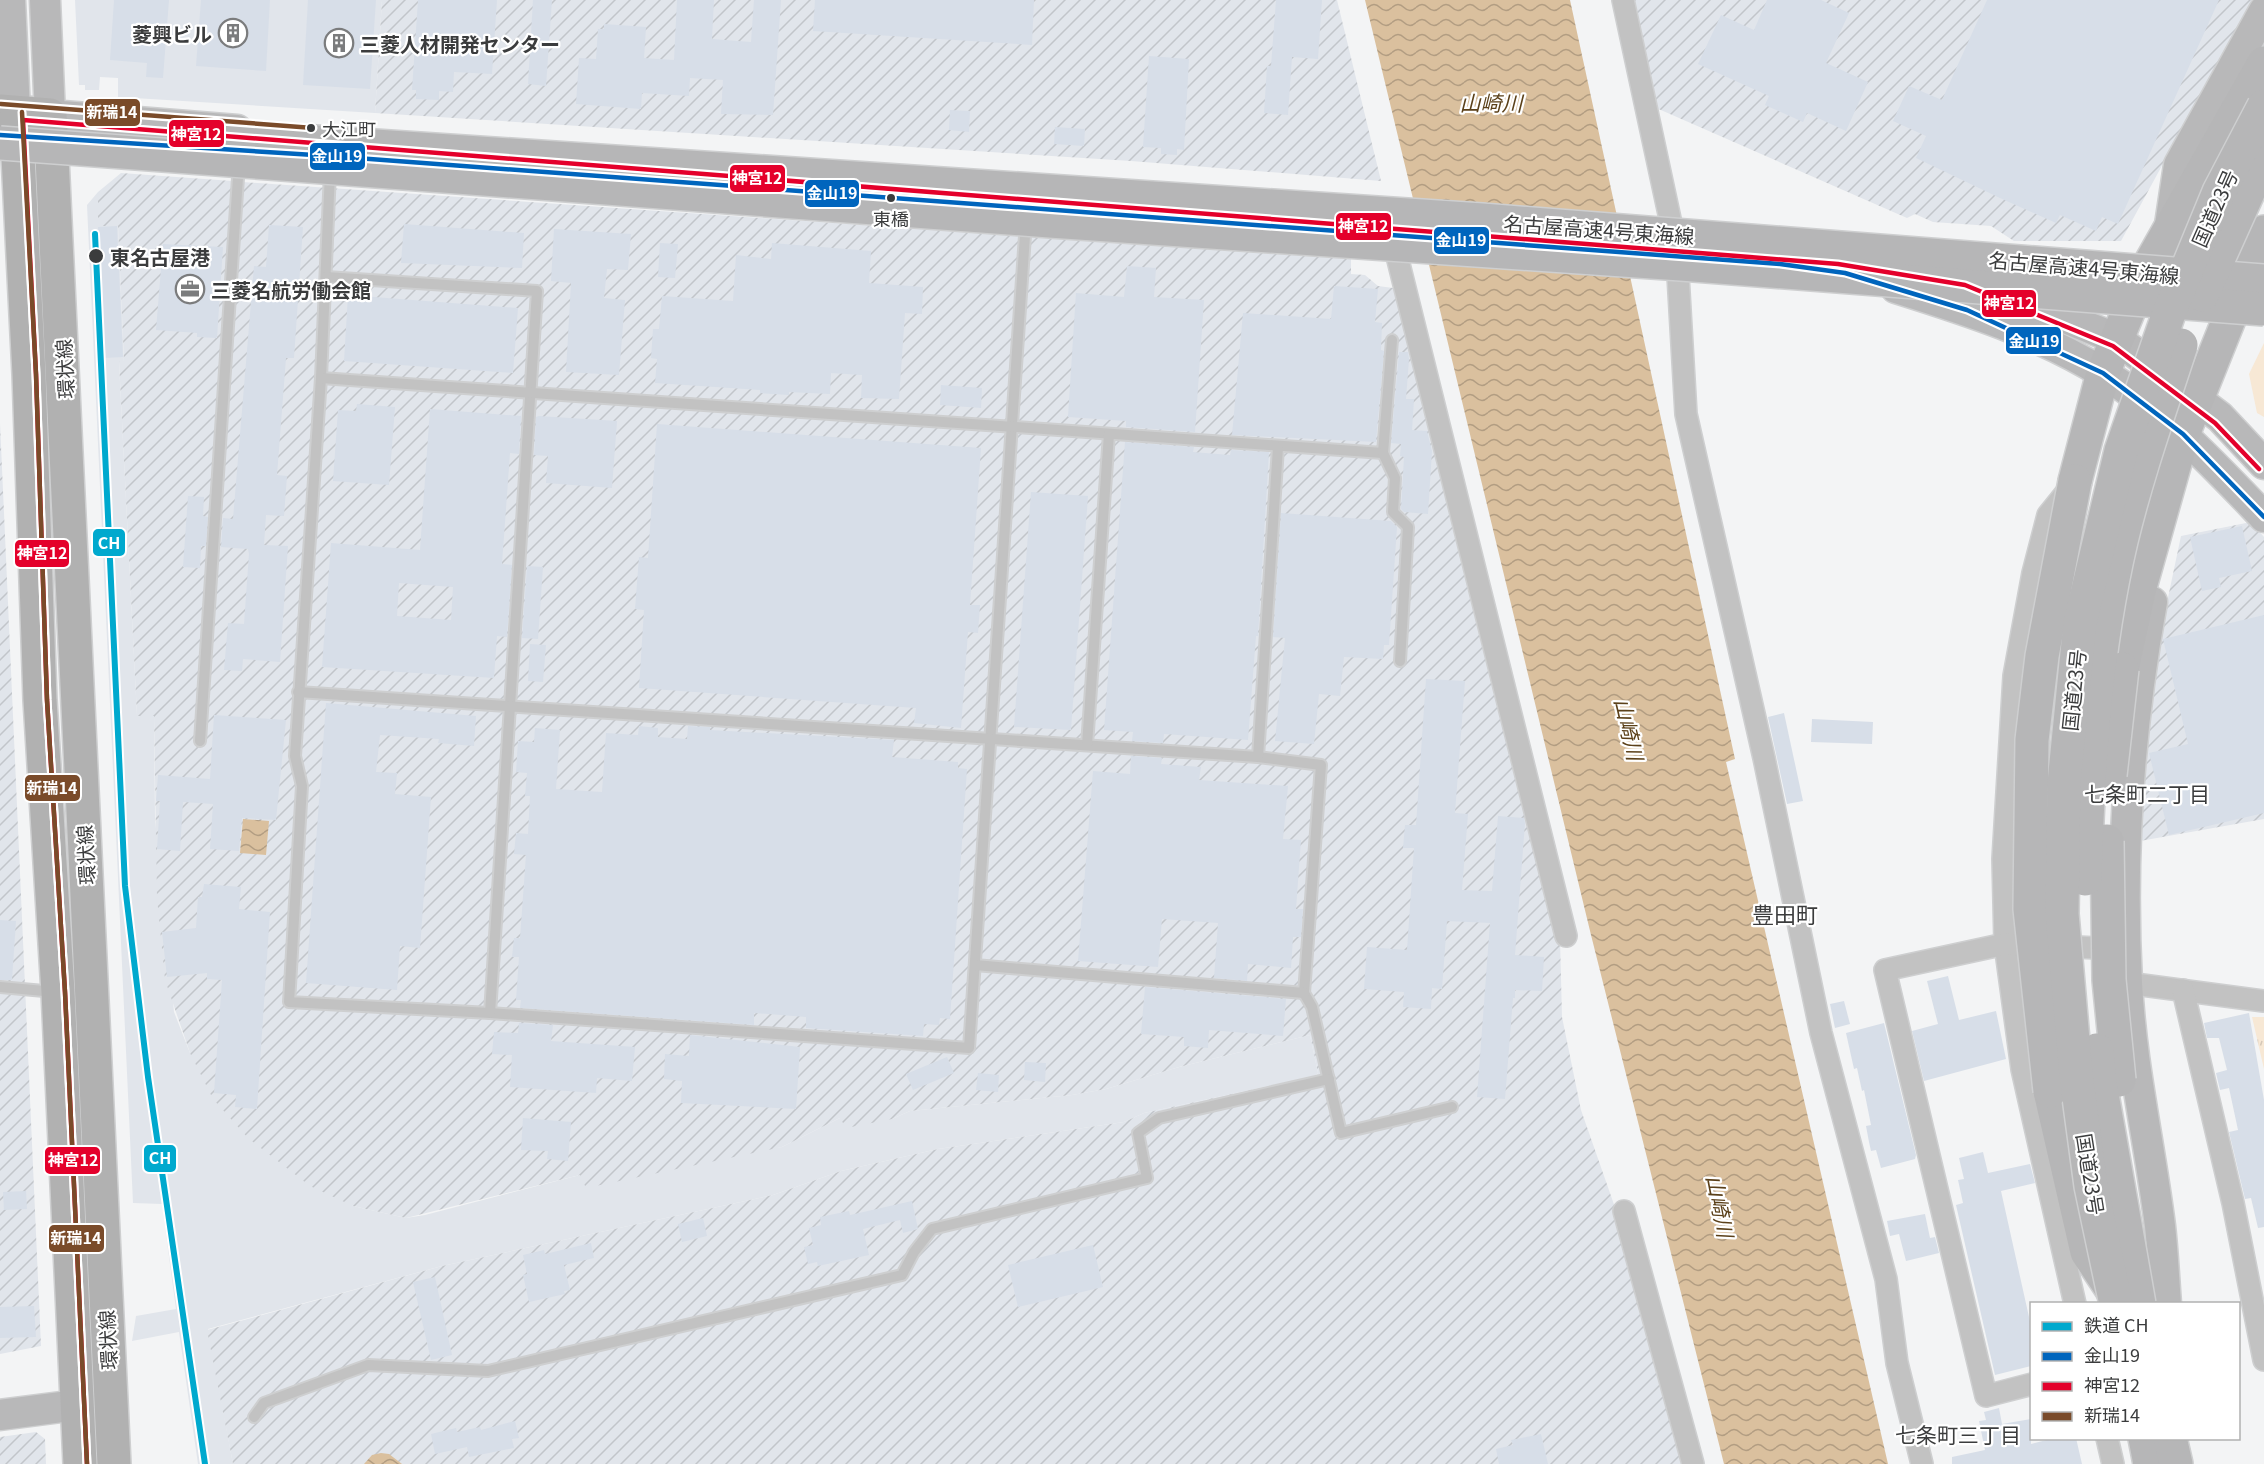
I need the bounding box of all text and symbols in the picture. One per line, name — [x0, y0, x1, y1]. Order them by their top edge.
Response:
building icon: 菱興ビル — [217, 17, 249, 49]
place label: 菱興ビル — [132, 19, 212, 48]
building icon: 三菱人材開発センター — [323, 27, 355, 59]
place label: 三菱人材開発センター — [360, 29, 560, 58]
water label: 山崎川 — [1460, 87, 1524, 117]
line badge: 新瑞14 — [84, 98, 141, 127]
text: 新瑞14 — [87, 99, 137, 123]
place label: 大江町 — [322, 115, 376, 141]
line badge: 神宮12 — [168, 119, 225, 148]
text: 神宮12 — [171, 121, 221, 145]
marker: 大江町 — [305, 122, 317, 134]
line badge: 金山19 — [309, 142, 366, 171]
text: 金山19 — [312, 143, 362, 167]
line badge: 神宮12 — [729, 164, 786, 193]
text: 神宮12 — [732, 165, 782, 189]
street label: 国道23号 — [2184, 165, 2244, 251]
line badge: 金山19 — [804, 179, 860, 208]
text: 金山19 — [807, 180, 857, 204]
marker: 東橋 — [885, 192, 897, 204]
place label: 東橋 — [873, 205, 909, 231]
street label: 名古屋高速4号東海線 — [1503, 208, 1695, 250]
line badge: 神宮12 — [1335, 212, 1392, 241]
text: 神宮12 — [1338, 213, 1388, 237]
line badge: 金山19 — [1433, 226, 1490, 255]
text: 金山19 — [1436, 227, 1486, 251]
place label: 東名古屋港 — [110, 242, 210, 271]
street label: 名古屋高速4号東海線 — [1988, 244, 2180, 290]
marker: 東名古屋港 — [87, 247, 105, 265]
office icon: 三菱名航労働会館 — [174, 273, 206, 305]
place label: 三菱名航労働会館 — [211, 275, 371, 304]
line badge: 神宮12 — [1981, 289, 2037, 318]
text: 神宮12 — [1984, 290, 2034, 314]
line badge: 金山19 — [2005, 326, 2062, 355]
text: 金山19 — [2009, 328, 2059, 352]
street label: 環状線 — [48, 338, 80, 400]
line badge: CH — [92, 528, 126, 557]
text: CH — [98, 530, 120, 554]
line badge: 神宮12 — [14, 539, 70, 568]
text: 神宮12 — [17, 540, 67, 564]
street label: 国道23号 — [2054, 648, 2092, 732]
water label: 山崎川 — [1608, 695, 1652, 765]
line badge: 新瑞14 — [24, 774, 81, 802]
text: 新瑞14 — [27, 775, 77, 799]
district label: 七条町二丁目 — [2084, 778, 2210, 808]
street label: 環状線 — [69, 824, 101, 886]
district label: 豊田町 — [1752, 897, 1818, 929]
street label: 国道23号 — [2070, 1131, 2112, 1217]
line badge: CH — [143, 1144, 177, 1173]
text: CH — [149, 1145, 171, 1169]
line badge: 神宮12 — [44, 1146, 101, 1175]
text: 神宮12 — [48, 1147, 98, 1171]
water label: 山崎川 — [1700, 1172, 1742, 1242]
line badge: 新瑞14 — [48, 1224, 105, 1253]
text: 新瑞14 — [51, 1225, 101, 1249]
legend — [2030, 1302, 2240, 1440]
street label: 環状線 — [91, 1309, 123, 1371]
text: 鉄道 CH — [2084, 1311, 2149, 1337]
text: 金山19 — [2084, 1341, 2140, 1367]
text: 神宮12 — [2084, 1371, 2140, 1397]
text: 新瑞14 — [2084, 1401, 2140, 1427]
district label: 七条町三丁目 — [1895, 1419, 2021, 1449]

